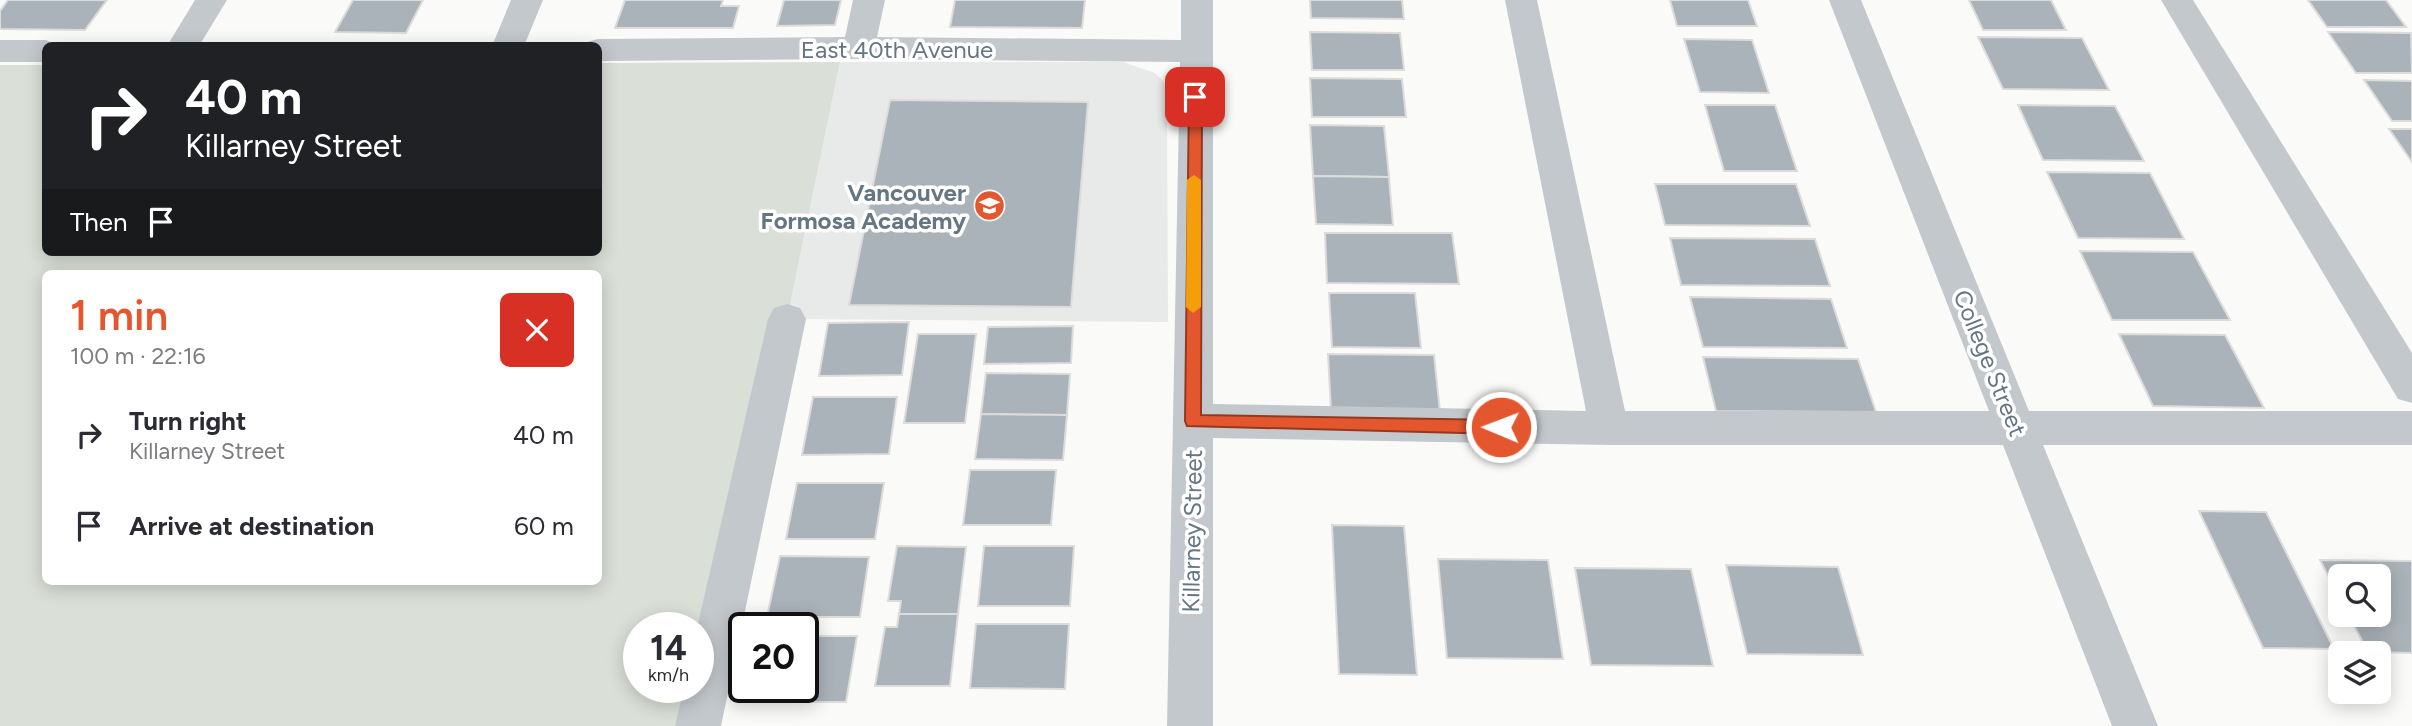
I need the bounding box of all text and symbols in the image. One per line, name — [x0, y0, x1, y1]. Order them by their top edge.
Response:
street label: East 40th Avenue — [801, 35, 993, 64]
text: 40 m — [185, 67, 302, 126]
pin — [1165, 67, 1225, 127]
icon: right — [70, 70, 161, 161]
icon: arrive — [1176, 78, 1214, 116]
text: Killarney Street — [185, 127, 402, 165]
place label: Vancouver Formosa Academy — [761, 178, 966, 235]
school or university icon: Vancouver Formosa Academy — [972, 189, 1006, 223]
icon: arrive — [142, 203, 180, 241]
text: Then — [70, 206, 128, 238]
street label: College Street — [1947, 286, 2033, 440]
text: 1 min — [70, 290, 168, 341]
button: close — [500, 293, 574, 367]
text: 100 m · 22:16 — [70, 342, 206, 370]
position arrow — [1464, 390, 1538, 464]
text: Turn right — [129, 405, 246, 437]
icon: right — [70, 416, 108, 454]
text: 40 m — [513, 419, 574, 451]
text: Killarney Street — [129, 437, 285, 465]
street label: Killarney Street — [1176, 449, 1208, 613]
icon: arrive — [70, 507, 108, 545]
text: Arrive at destination — [129, 510, 374, 542]
text: 60 m — [514, 510, 574, 542]
map controls — [2328, 564, 2391, 704]
button: search — [2328, 564, 2391, 627]
speed limit sign: 20 — [728, 612, 819, 703]
text: 14 — [650, 627, 687, 669]
button: layers — [2328, 641, 2391, 704]
text: km/h — [648, 664, 689, 686]

